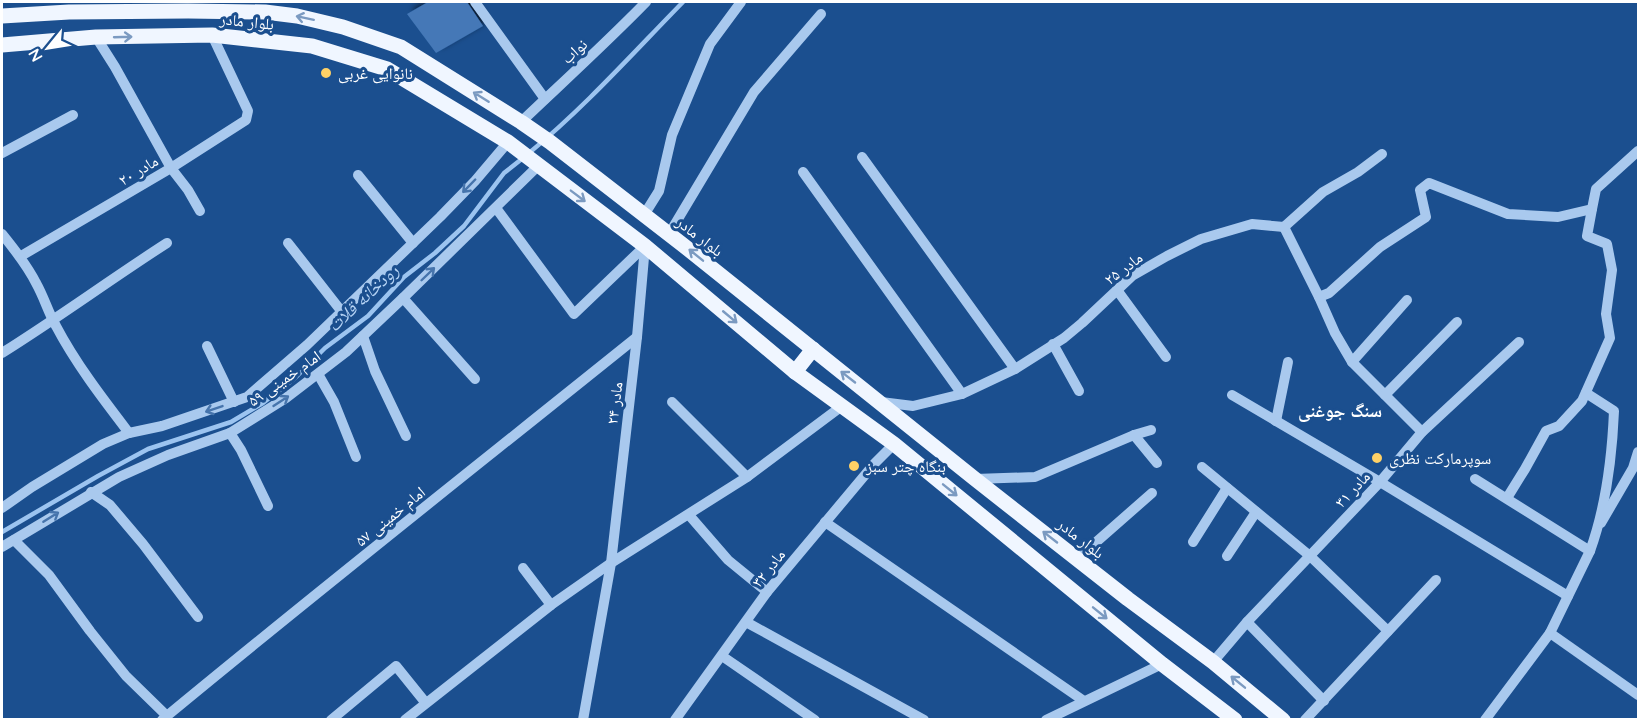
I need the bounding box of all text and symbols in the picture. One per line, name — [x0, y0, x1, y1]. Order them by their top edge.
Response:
street label: بلوار مادر — [218, 8, 275, 34]
one-way arrow — [296, 12, 315, 23]
north arrow — [18, 18, 78, 78]
one-way arrow — [112, 31, 132, 42]
street label: نواب — [557, 34, 591, 68]
text: N — [23, 45, 47, 66]
place label: نانوایی غربی — [338, 63, 413, 84]
marker: نانوایی غربی — [319, 66, 333, 80]
one-way arrow — [473, 91, 490, 103]
street label: مادر ۲۰ — [114, 150, 162, 190]
one-way arrow — [462, 179, 477, 194]
one-way arrow — [570, 189, 586, 202]
street label: بلوار مادر — [672, 211, 728, 261]
street label: مادر ۲۵ — [1100, 247, 1146, 289]
one-way arrow — [688, 249, 704, 262]
water label: رودخانه قلات — [322, 259, 403, 336]
one-way arrow — [421, 267, 436, 281]
one-way arrow — [722, 311, 738, 324]
street label: امام خمینی ۵۹ — [244, 346, 325, 411]
one-way arrow — [841, 370, 857, 383]
street label: مادر ۲۴ — [601, 380, 627, 426]
one-way arrow — [272, 394, 289, 407]
district label: سنگ جوغنی — [1298, 399, 1382, 422]
one-way arrow — [205, 405, 224, 416]
place label: سوپرمارکت نظری — [1389, 448, 1491, 469]
marker: سوپرمارکت نظری — [1370, 451, 1384, 465]
place label: بنگاه چتر سبز — [865, 456, 946, 476]
marker: بنگاه چتر سبز — [847, 459, 861, 473]
street label: مادر ۳۱ — [1330, 466, 1374, 512]
street label: امام خمینی ۵۷ — [351, 482, 430, 551]
one-way arrow — [942, 483, 958, 496]
one-way arrow — [42, 510, 59, 522]
street label: بلوار مادر — [1053, 513, 1109, 563]
one-way arrow — [1043, 531, 1059, 544]
street label: مادر ۳۲ — [747, 545, 789, 591]
one-way arrow — [1092, 607, 1108, 620]
one-way arrow — [1230, 676, 1246, 689]

